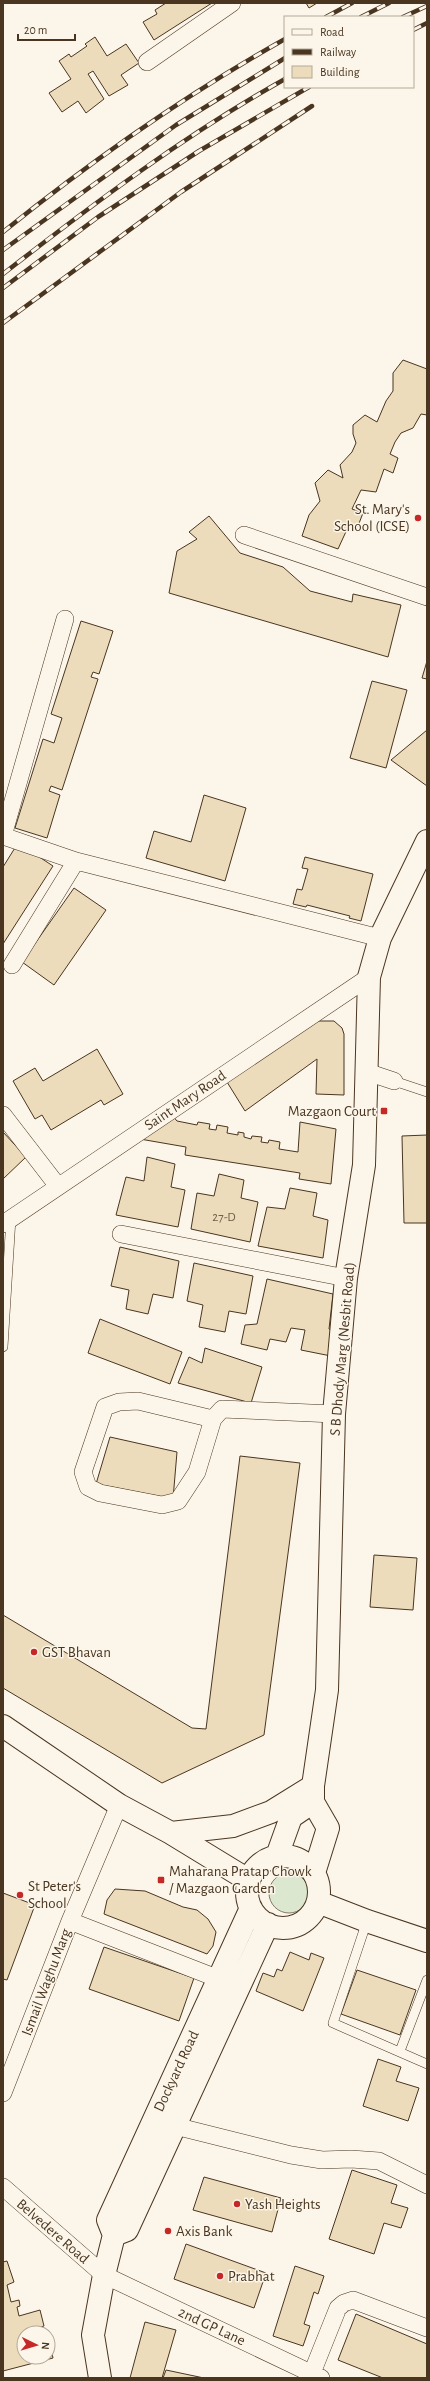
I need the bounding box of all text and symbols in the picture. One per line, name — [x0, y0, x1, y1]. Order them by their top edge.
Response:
scale bar — [18, 16, 75, 42]
legend — [284, 16, 414, 88]
text: 20 m — [24, 24, 47, 36]
text: Road — [320, 26, 344, 38]
text: Railway — [320, 46, 356, 59]
text: Building — [320, 66, 360, 78]
place label: St. Mary's School (ICSE) — [334, 502, 410, 534]
marker: St. Mary's School (ICSE) — [413, 513, 423, 523]
street label: Saint Mary Road — [142, 1068, 229, 1133]
place label: Mazgaon Court — [288, 1104, 376, 1119]
marker: Mazgaon Court — [379, 1106, 389, 1116]
house number: 27-D — [212, 1211, 236, 1224]
street label: S B Dhody Marg (Nesbit Road) — [327, 1262, 358, 1437]
place label: GST Bhavan — [42, 1645, 111, 1660]
marker: GST Bhavan — [29, 1647, 39, 1657]
place label: Maharana Pratap Chowk / Mazgaon Garden — [169, 1864, 312, 1896]
marker: Maharana Pratap Chowk / Mazgaon Garden — [156, 1875, 166, 1885]
place label: St Peter's School — [28, 1879, 81, 1911]
marker: St Peter's School — [15, 1890, 25, 1900]
street label: Ismail Waghu Marg — [19, 1926, 74, 2038]
street label: Dockyard Road — [151, 2028, 202, 2114]
street label: Belvedere Road — [14, 2196, 92, 2267]
place label: Yash Heights — [245, 2197, 321, 2212]
marker: Yash Heights — [232, 2199, 242, 2209]
place label: Axis Bank — [176, 2224, 232, 2239]
marker: Axis Bank — [163, 2226, 173, 2236]
place label: Prabhat — [228, 2269, 275, 2284]
marker: Prabhat — [215, 2271, 225, 2281]
street label: 2nd GP Lane — [176, 2304, 248, 2348]
north arrow — [16, 2325, 56, 2365]
text: N — [40, 2342, 51, 2350]

